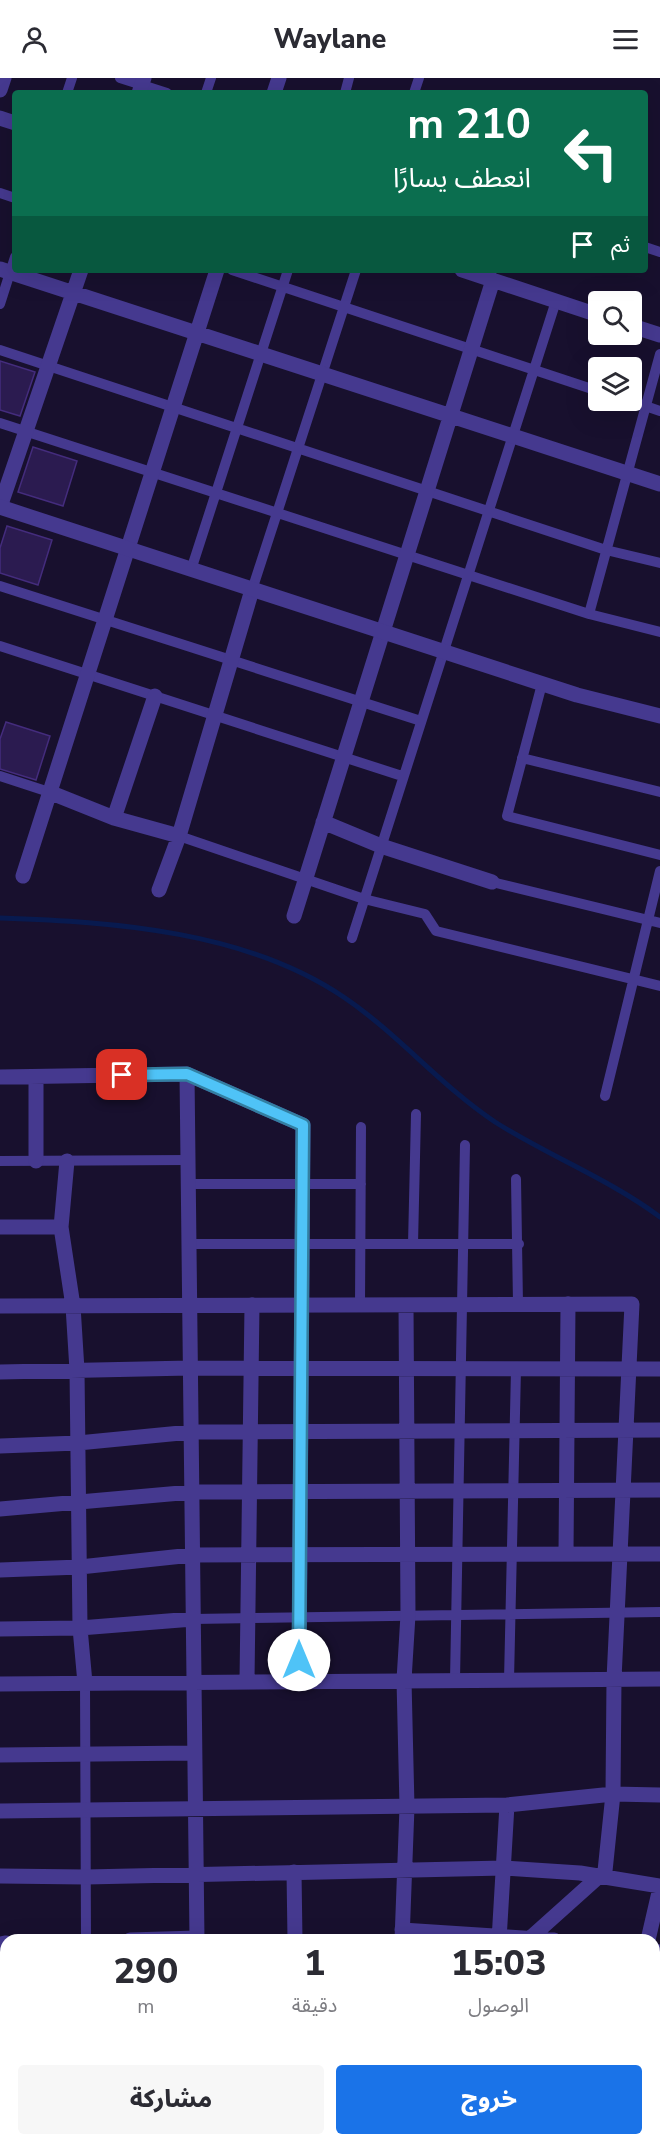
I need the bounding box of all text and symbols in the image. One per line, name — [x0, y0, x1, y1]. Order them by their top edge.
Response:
text: Waylane — [274, 21, 386, 58]
icon: person — [18, 23, 51, 56]
icon: menu — [609, 23, 642, 56]
text: 210 m — [407, 96, 531, 153]
icon: left — [552, 114, 630, 192]
text: انعطف يسارًا — [393, 160, 531, 197]
icon: arrive — [566, 228, 599, 261]
text: ثم — [611, 230, 630, 260]
map controls — [588, 291, 642, 411]
button: search — [588, 291, 642, 345]
button: layers — [588, 357, 642, 411]
pin — [96, 1049, 147, 1100]
icon: arrive — [105, 1058, 138, 1091]
position arrow — [267, 1628, 331, 1692]
text: 1 — [304, 1939, 325, 1988]
text: 15:03 — [451, 1939, 547, 1988]
text: 290 — [114, 1947, 178, 1996]
text: دقيقة — [292, 1992, 337, 2019]
text: الوصول — [468, 1992, 529, 2019]
text: m — [137, 1993, 154, 2020]
button: مشاركة — [18, 2065, 324, 2134]
button: خروج — [336, 2065, 642, 2134]

